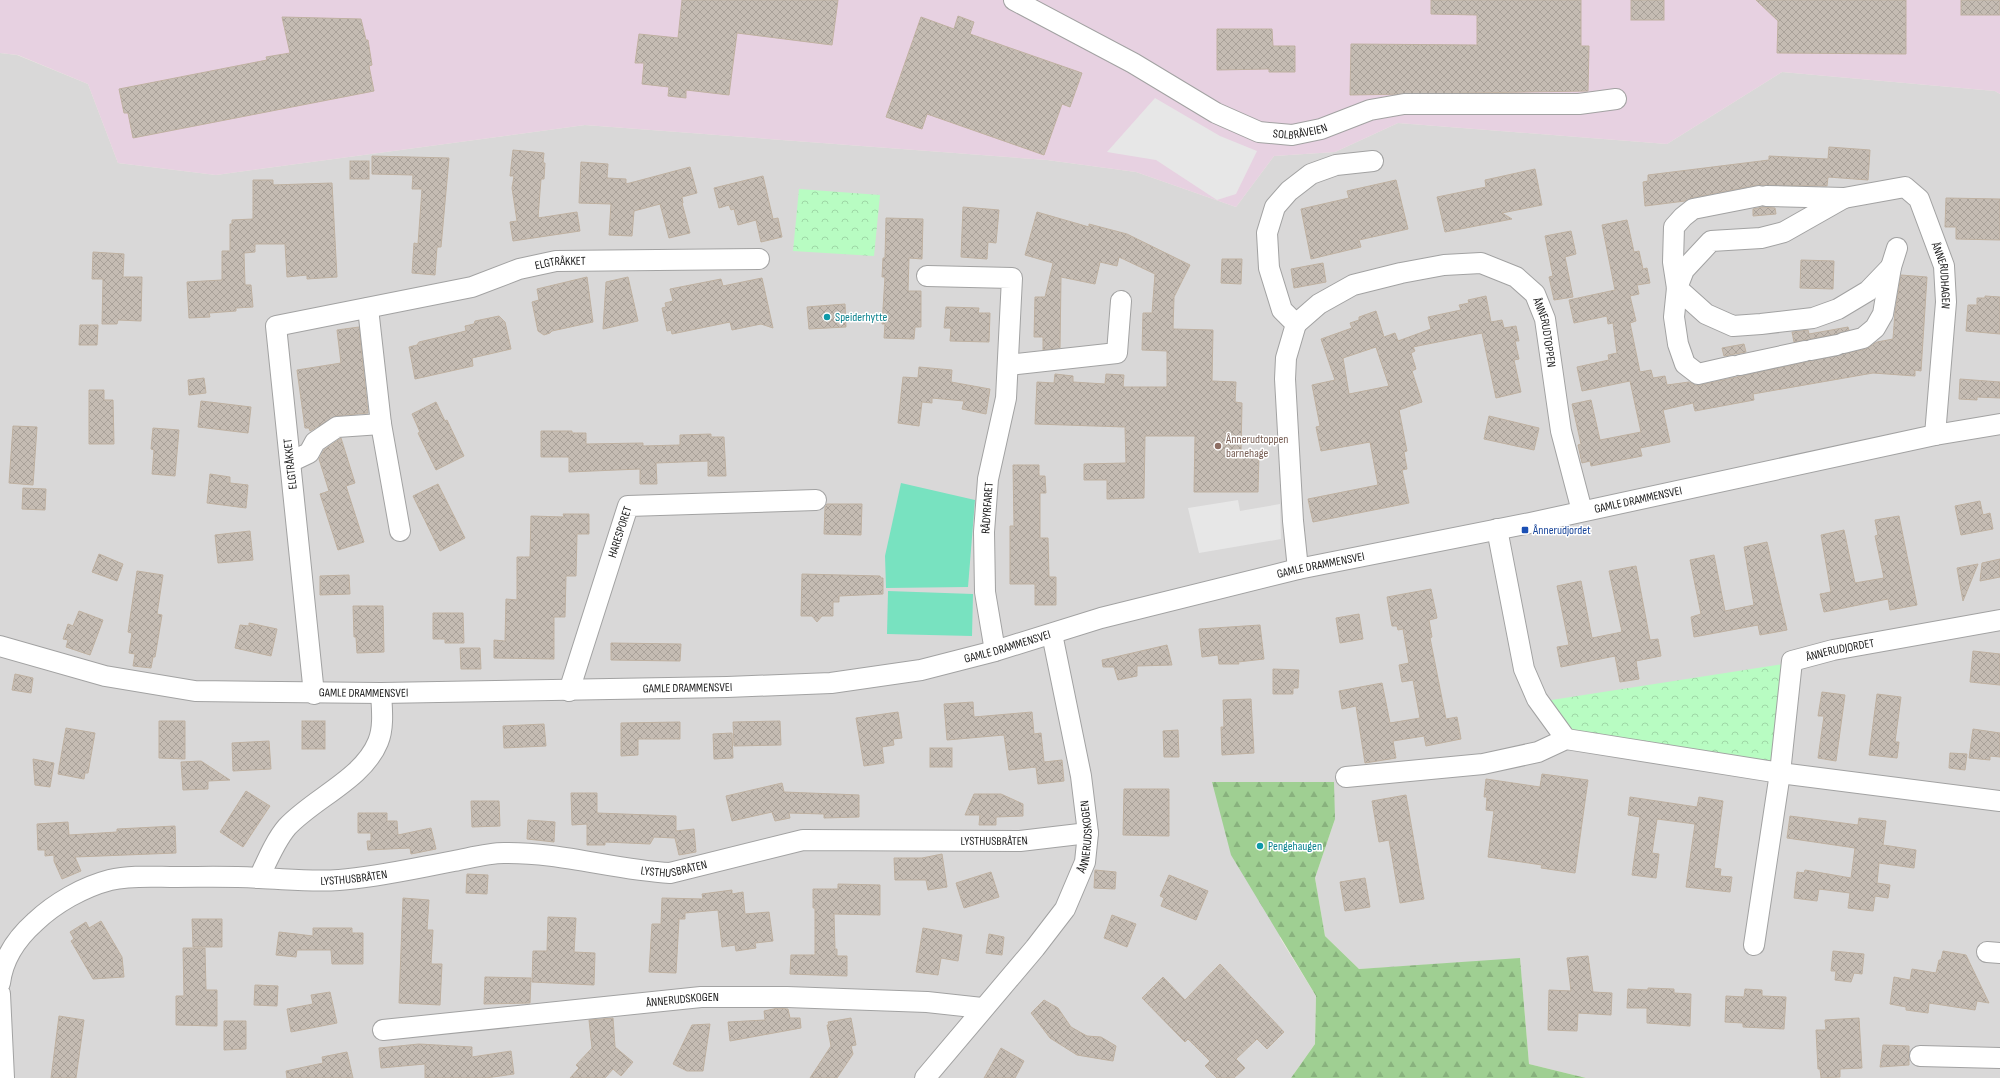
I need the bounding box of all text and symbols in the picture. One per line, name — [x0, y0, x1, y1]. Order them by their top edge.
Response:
street label: SOLBRÅVEIEN — [1272, 120, 1330, 143]
street label: ÅNNERUDHAGEN — [1927, 239, 1953, 310]
street label: ELGTRÅKKET — [533, 254, 586, 273]
street label: ÅNNERUDTOPPEN — [1529, 295, 1559, 368]
place label: Speiderhytte — [835, 310, 887, 325]
marker: Speiderhytte — [822, 312, 832, 322]
place label: Ånnerudtoppen barnehage — [1225, 432, 1288, 461]
street label: ELGTRÅKKET — [280, 438, 301, 490]
marker: Ånnerudtoppen barnehage — [1213, 441, 1223, 451]
street label: RÅDYRFARET — [978, 482, 997, 534]
street label: GAMLE DRAMMENSVEI — [1593, 483, 1683, 517]
street label: HARESPORET — [605, 504, 635, 560]
place label: Ånnerudjordet — [1532, 523, 1591, 538]
marker: Ånnerudjordet — [1520, 525, 1530, 535]
street label: GAMLE DRAMMENSVEI — [1275, 549, 1366, 582]
street label: GAMLE DRAMMENSVEI — [963, 627, 1053, 667]
street label: ÅNNERUDJORDET — [1803, 636, 1876, 665]
street label: GAMLE DRAMMENSVEI — [643, 680, 733, 696]
street label: GAMLE DRAMMENSVEI — [319, 685, 408, 701]
street label: ÅNNERUDSKOGEN — [1074, 799, 1096, 876]
street label: LYSTHUSBRÅTEN — [961, 833, 1029, 849]
place label: Pengehaugen — [1268, 839, 1322, 854]
marker: Pengehaugen — [1255, 841, 1265, 851]
street label: LYSTHUSBRÅTEN — [640, 857, 709, 881]
street label: LYSTHUSBRÅTEN — [320, 867, 388, 889]
street label: ÅNNERUDSKOGEN — [644, 990, 719, 1011]

